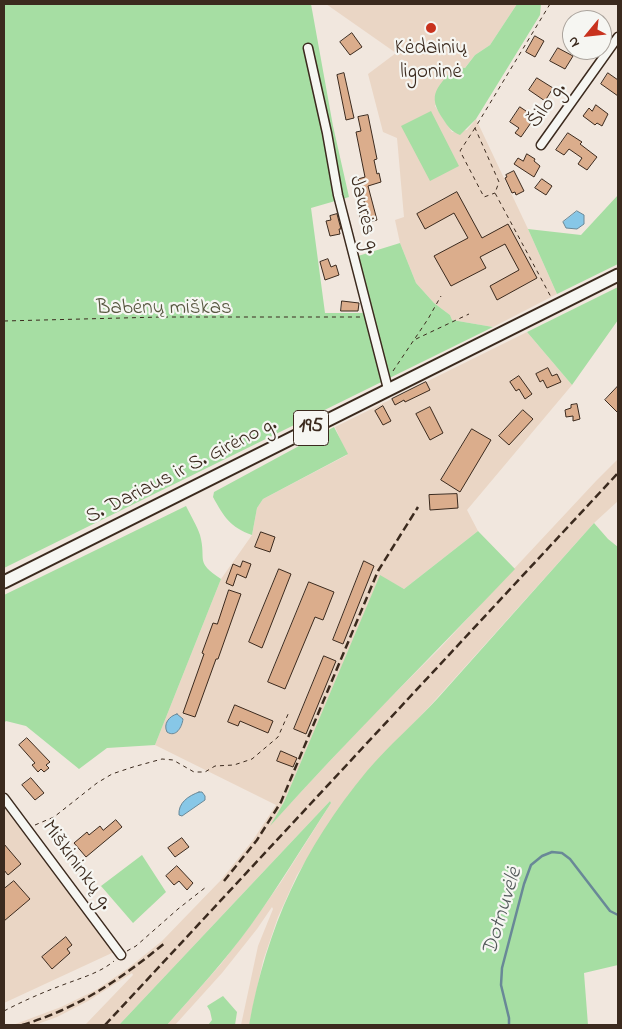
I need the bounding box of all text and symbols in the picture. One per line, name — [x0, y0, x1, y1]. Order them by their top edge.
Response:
north arrow — [562, 10, 612, 60]
marker: Kėdainių ligoninė — [424, 21, 438, 35]
text: N — [563, 33, 586, 51]
place label: Kėdainių ligoninė — [395, 37, 467, 87]
street label: Šilo g. — [523, 78, 573, 134]
street label: Jaurės g. — [342, 174, 384, 256]
park label: Babėnų miškas — [96, 297, 232, 323]
road number: 195 — [294, 410, 328, 446]
street label: S. Dariaus ir S. Girėno g. — [82, 413, 282, 531]
street label: Miškininkų g. — [35, 816, 117, 916]
water label: Dotnuvėlė — [478, 865, 530, 959]

